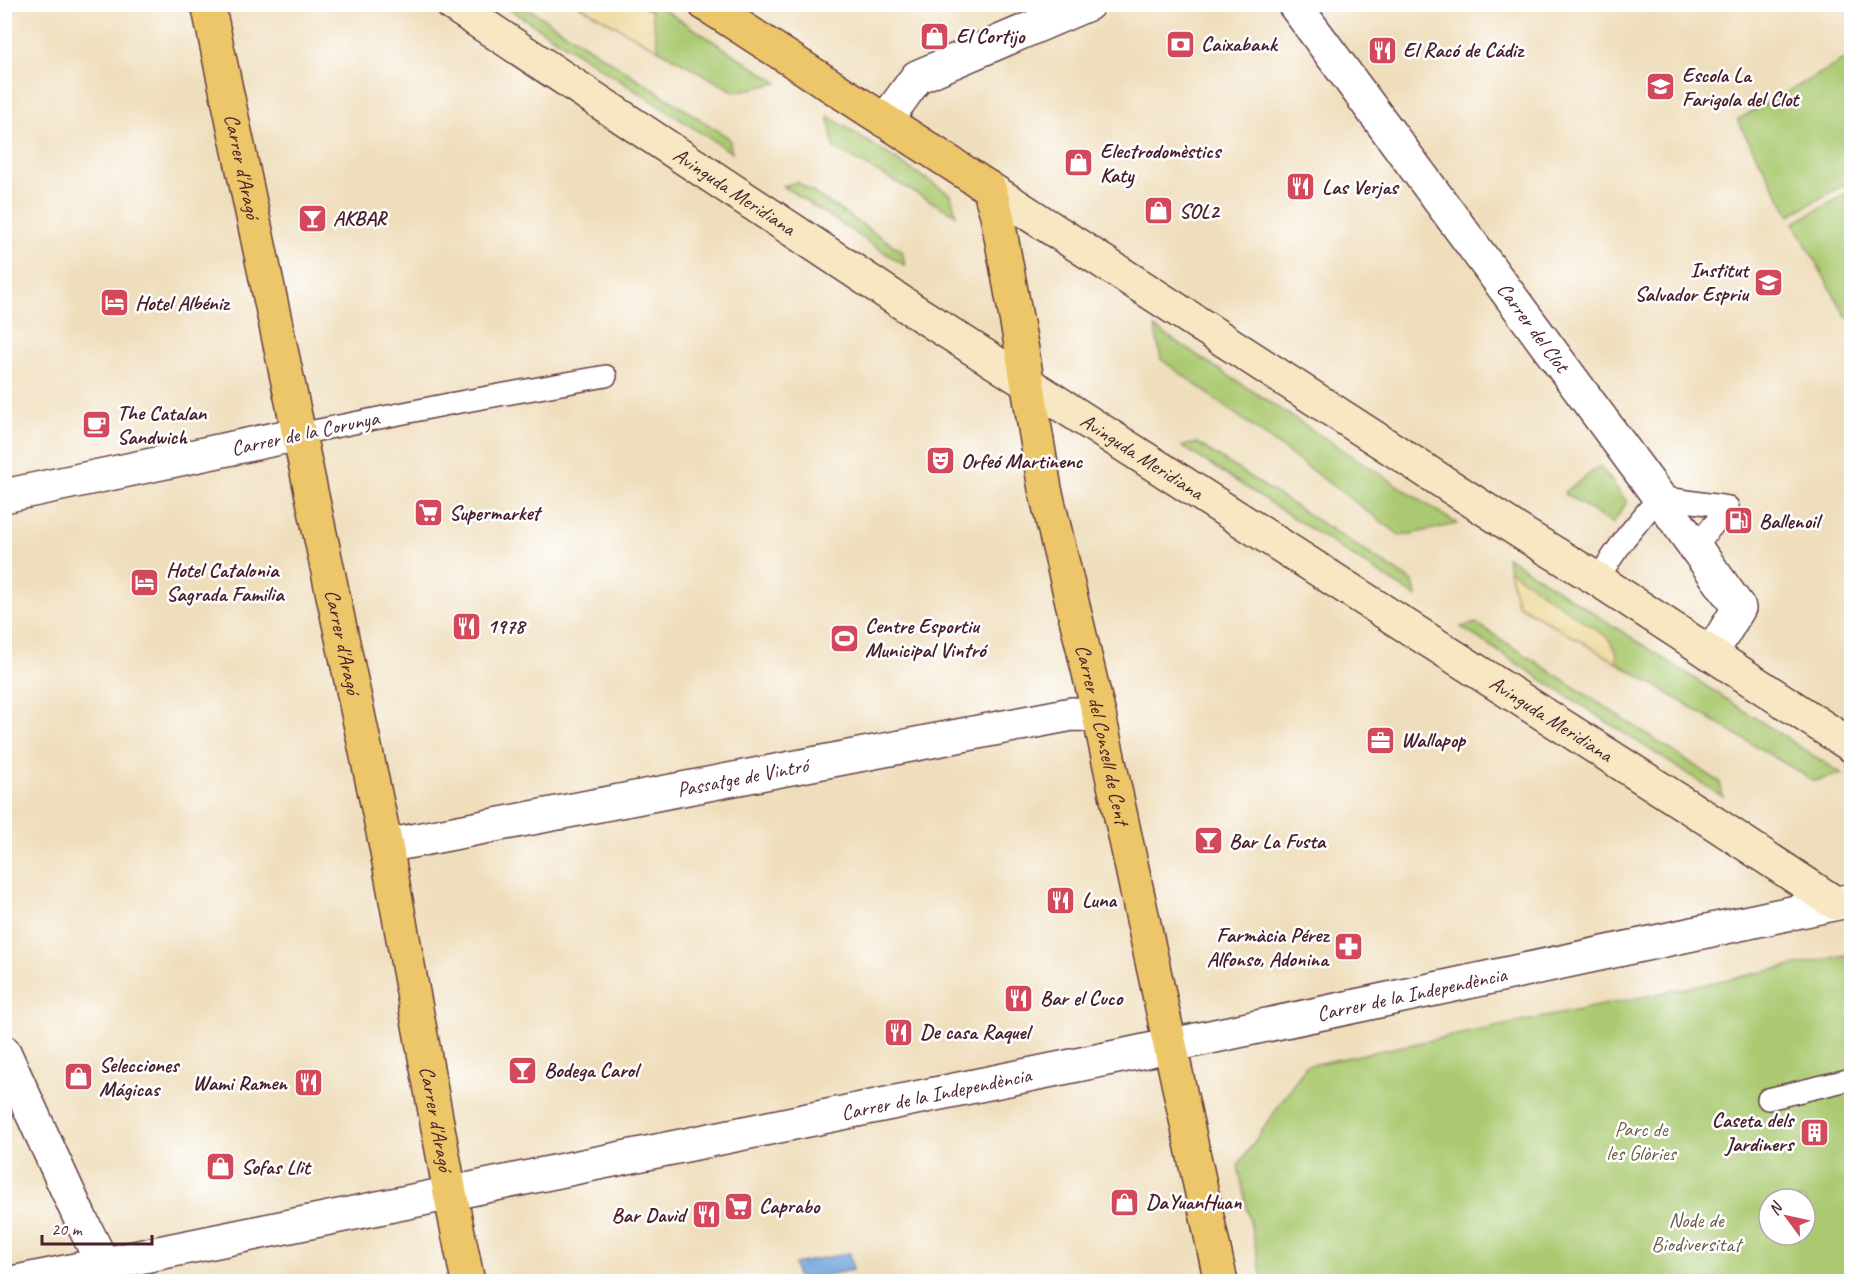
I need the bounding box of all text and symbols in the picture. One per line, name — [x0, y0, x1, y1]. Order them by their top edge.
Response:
shop icon: El Cortijo — [919, 20, 951, 52]
place label: El Cortijo — [956, 23, 1026, 49]
bank icon: Caixabank — [1164, 28, 1196, 60]
place label: Caixabank — [1201, 31, 1279, 57]
restaurant icon: El Racó de Cádiz — [1366, 34, 1398, 66]
place label: El Racó de Cádiz — [1403, 37, 1525, 63]
place label: Escola La Farigola del Clot — [1682, 62, 1800, 112]
school or university icon: Escola La Farigola del Clot — [1645, 71, 1677, 103]
street label: Carrer d'Aragó — [219, 112, 267, 224]
place label: Electrodomèstics Katy — [1100, 138, 1223, 189]
street label: Avinguda Meridiana — [669, 142, 802, 242]
shop icon: Electrodomèstics Katy — [1063, 147, 1095, 179]
restaurant icon: Las Verjas — [1285, 171, 1317, 203]
place label: Las Verjas — [1322, 174, 1400, 200]
shop icon: SOL2 — [1142, 195, 1174, 227]
place label: SOL2 — [1179, 198, 1221, 224]
bar icon: AKBAR — [296, 202, 328, 234]
place label: AKBAR — [333, 205, 388, 231]
place label: Institut Salvador Espriu — [1634, 257, 1751, 307]
school or university icon: Institut Salvador Espriu — [1753, 266, 1785, 298]
street label: Carrer del Clot — [1491, 277, 1576, 379]
hotel icon: Hotel Albéniz — [98, 287, 130, 319]
place label: Hotel Albéniz — [135, 290, 231, 316]
place label: The Catalan Sandwich — [117, 400, 208, 450]
street label: Carrer de la Corunya — [229, 404, 383, 461]
street label: Avinguda Meridiana — [1075, 408, 1209, 506]
cafe icon: The Catalan Sandwich — [80, 409, 112, 441]
theatre icon: Orfeó Martinenc — [924, 445, 956, 477]
place label: Orfeó Martinenc — [961, 448, 1084, 474]
supermarket icon: Supermarket — [412, 497, 444, 529]
place label: Supermarket — [449, 500, 542, 526]
fuel station icon: Ballenoil — [1722, 505, 1754, 537]
place label: Ballenoil — [1759, 508, 1823, 534]
place label: Hotel Catalonia Sagrada Familia — [166, 557, 285, 607]
hotel icon: Hotel Catalonia Sagrada Familia — [129, 566, 161, 598]
street label: Carrer d'Aragó — [319, 587, 367, 699]
restaurant icon: 1978 — [450, 610, 482, 642]
place label: 1978 — [487, 613, 527, 639]
place label: Centre Esportiu Municipal Vintró — [865, 613, 989, 663]
sports icon: Centre Esportiu Municipal Vintró — [828, 622, 860, 654]
street label: Carrer del Consell de Cent — [1070, 642, 1136, 830]
street label: Avinguda Meridiana — [1485, 670, 1619, 768]
office icon: Wallapop — [1364, 724, 1396, 756]
place label: Wallapop — [1401, 727, 1467, 753]
street label: Passatge de Vintró — [675, 752, 813, 803]
bar icon: Bar La Fusta — [1192, 825, 1224, 857]
place label: Bar La Fusta — [1229, 828, 1327, 854]
restaurant icon: Luna — [1045, 884, 1077, 916]
place label: Luna — [1082, 887, 1118, 913]
place label: Farmàcia Pérez Alfonso, Adonina — [1207, 922, 1330, 972]
pharmacy icon: Farmàcia Pérez Alfonso, Adonina — [1333, 931, 1365, 963]
street label: Carrer de la Independència — [1314, 961, 1510, 1027]
restaurant icon: Bar el Cuco — [1003, 982, 1035, 1014]
place label: Bar el Cuco — [1040, 985, 1124, 1011]
restaurant icon: De casa Raquel — [883, 1016, 915, 1048]
place label: De casa Raquel — [920, 1019, 1033, 1045]
place label: Selecciones Mágicas — [99, 1052, 181, 1102]
bar icon: Bodega Carol — [507, 1054, 539, 1086]
place label: Bodega Carol — [544, 1057, 642, 1083]
shop icon: Selecciones Mágicas — [62, 1061, 94, 1093]
street label: Carrer de la Independència — [839, 1061, 1035, 1126]
street label: Carrer d'Aragó — [414, 1064, 459, 1176]
restaurant icon: Wami Ramen — [292, 1067, 324, 1099]
place label: Wami Ramen — [193, 1070, 288, 1096]
place label: Caseta dels Jardiners — [1712, 1107, 1796, 1157]
park label: Parc de les Glòries — [1606, 1116, 1678, 1166]
building icon: Caseta dels Jardiners — [1798, 1116, 1830, 1148]
shop icon: Sofas Llit — [204, 1151, 236, 1183]
place label: Sofas Llit — [241, 1154, 312, 1180]
shop icon: DaYuanHuan — [1109, 1186, 1141, 1218]
north arrow — [1757, 1187, 1817, 1247]
place label: DaYuanHuan — [1146, 1189, 1242, 1215]
supermarket icon: Caprabo — [722, 1190, 754, 1222]
place label: Caprabo — [759, 1193, 821, 1219]
text: N — [1764, 1197, 1788, 1219]
restaurant icon: Bar David — [690, 1199, 722, 1231]
place label: Bar David — [612, 1202, 689, 1228]
park label: Node de Biodiversitat — [1651, 1207, 1744, 1257]
scale bar — [42, 1208, 152, 1246]
text: 20 m — [51, 1218, 84, 1240]

